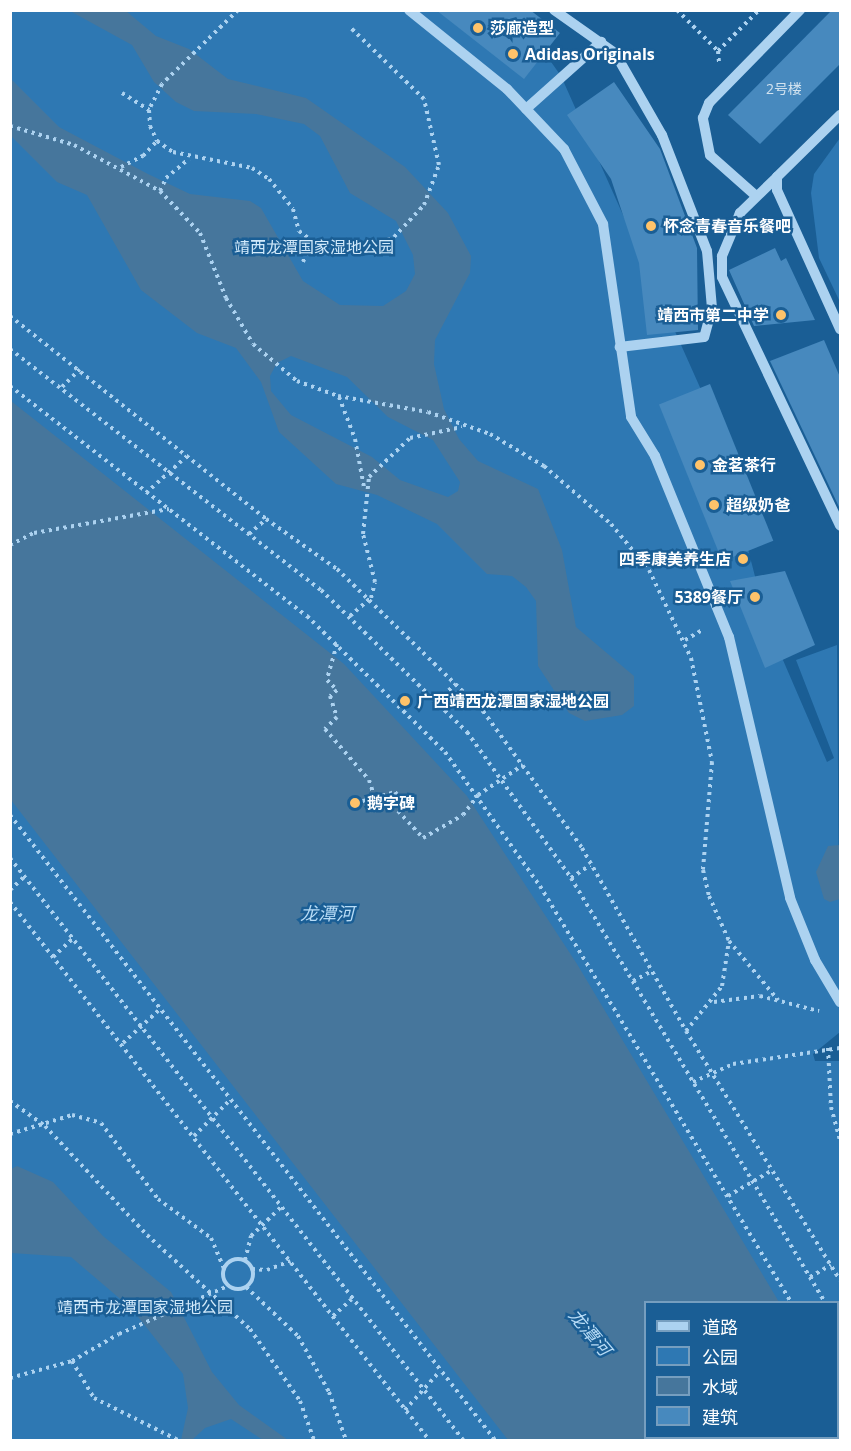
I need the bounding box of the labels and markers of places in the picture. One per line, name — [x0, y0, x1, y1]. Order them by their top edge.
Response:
place label: 莎廊造型 — [490, 18, 554, 38]
marker: 莎廊造型 — [471, 21, 485, 35]
place label: Adidas Originals — [525, 44, 655, 64]
marker: Adidas Originals — [506, 47, 520, 61]
place label: 怀念青春音乐餐吧 — [663, 216, 791, 236]
marker: 怀念青春音乐餐吧 — [644, 219, 658, 233]
place label: 靖西市第二中学 — [657, 305, 769, 325]
marker: 靖西市第二中学 — [774, 308, 788, 322]
place label: 金茗茶行 — [712, 455, 776, 475]
marker: 金茗茶行 — [693, 458, 707, 472]
place label: 超级奶爸 — [726, 495, 790, 515]
marker: 超级奶爸 — [707, 498, 721, 512]
place label: 四季康美养生店 — [619, 549, 731, 569]
marker: 四季康美养生店 — [736, 552, 750, 566]
place label: 5389餐厅 — [674, 587, 743, 607]
marker: 5389餐厅 — [748, 590, 762, 604]
place label: 广西靖西龙潭国家湿地公园 — [417, 691, 609, 711]
marker: 广西靖西龙潭国家湿地公园 — [398, 694, 412, 708]
place label: 鹅字碑 — [367, 793, 415, 813]
marker: 鹅字碑 — [348, 796, 362, 810]

